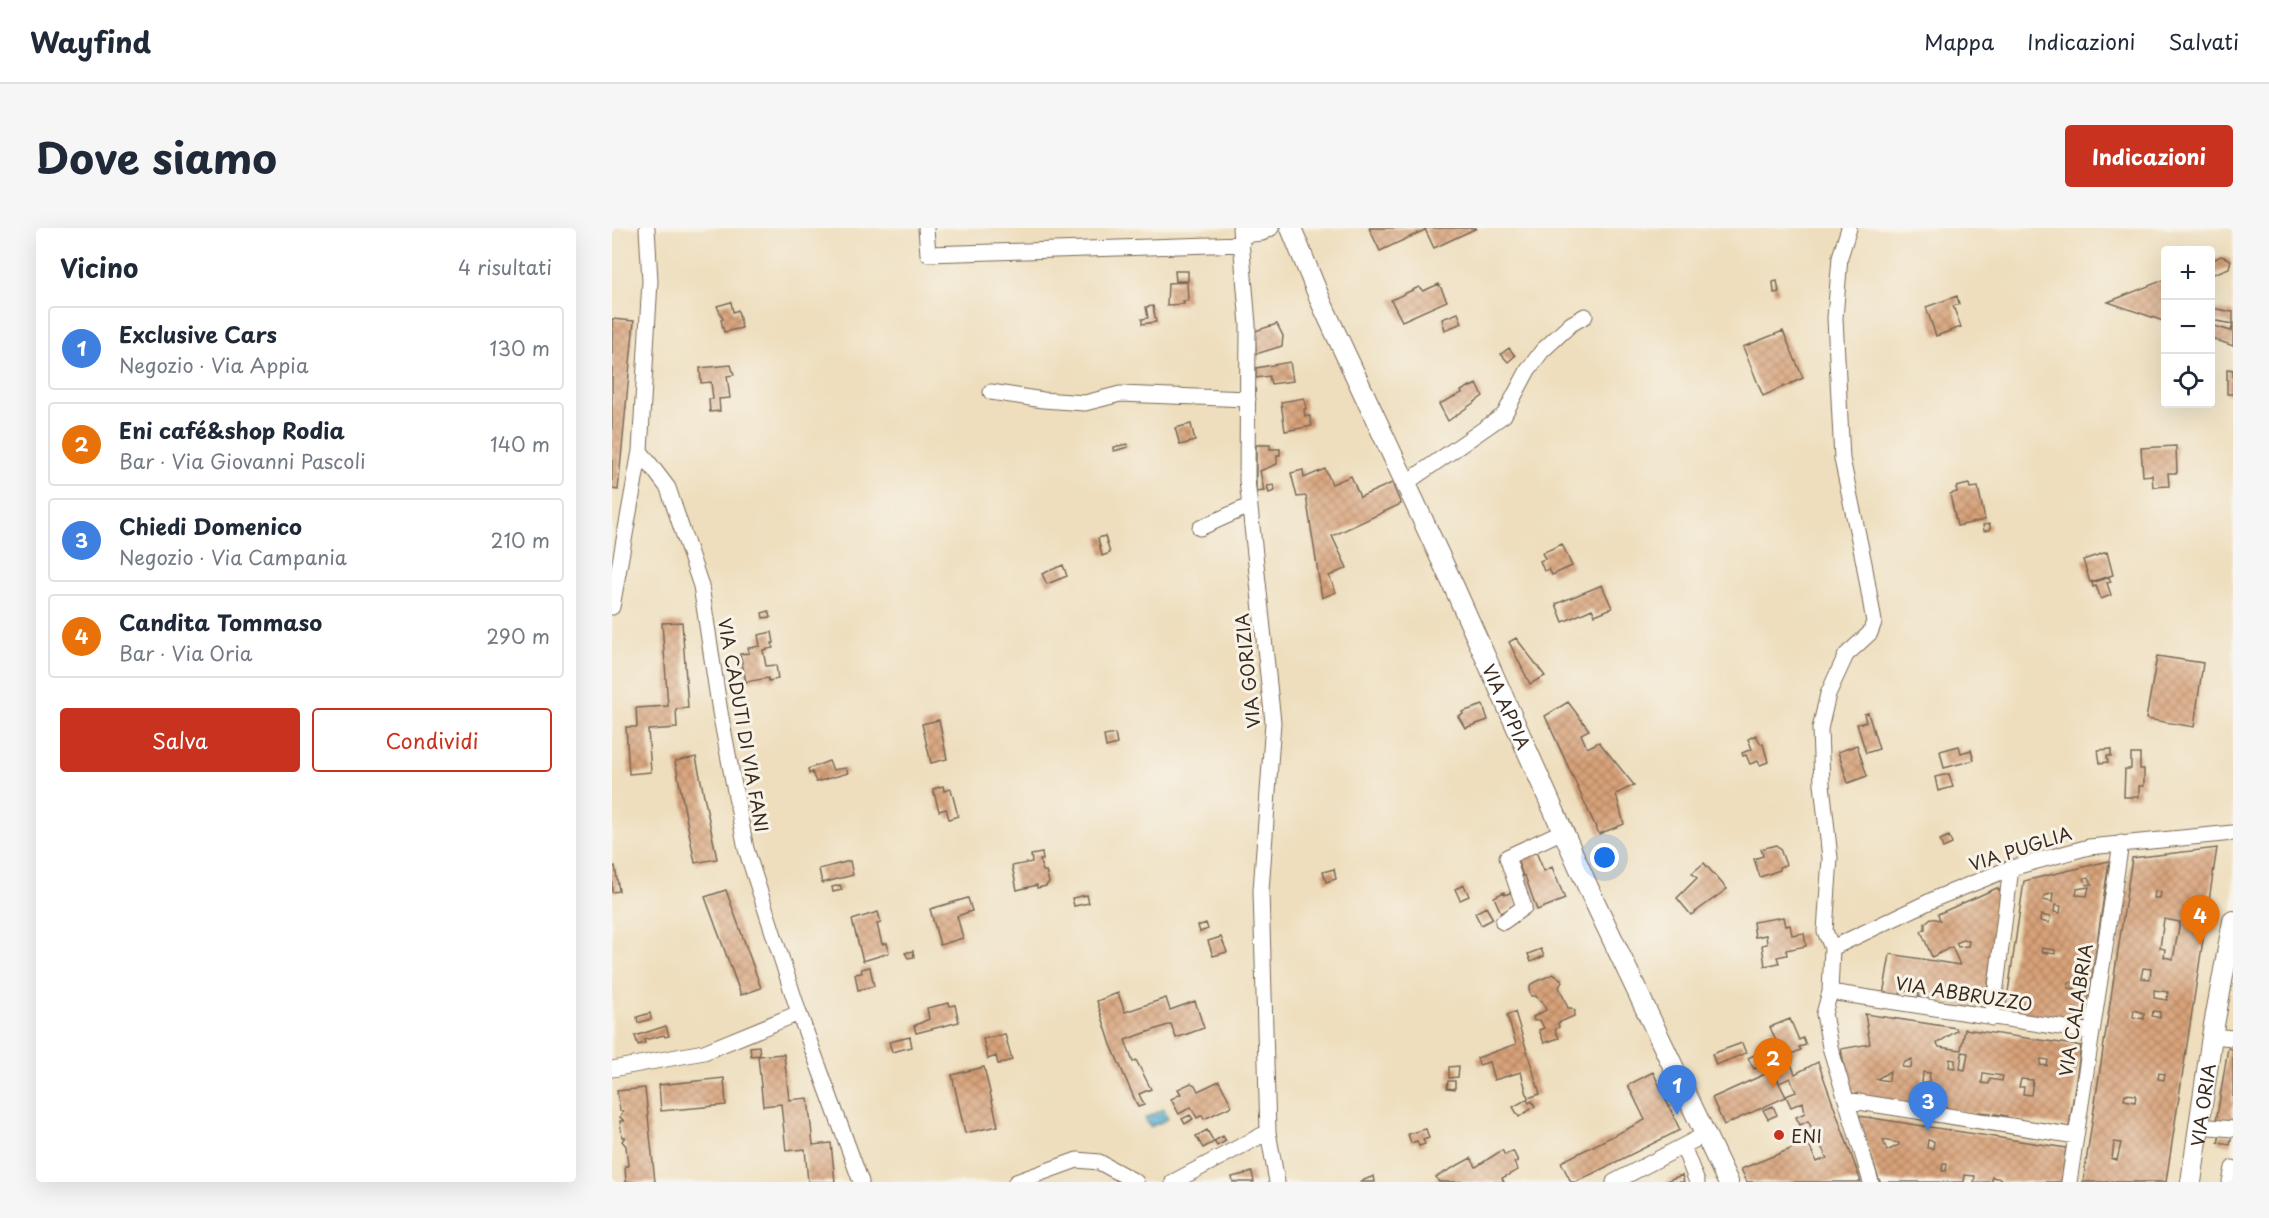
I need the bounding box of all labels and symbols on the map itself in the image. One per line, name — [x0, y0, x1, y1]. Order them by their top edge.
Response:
street label: VIA GORIZIA — [1228, 612, 1266, 730]
street label: VIA CADUTI DI VIA FANI — [712, 616, 776, 834]
street label: VIA APPIA — [1476, 659, 1538, 753]
street label: VIA PUGLIA — [1965, 819, 2075, 877]
your location — [1590, 843, 1619, 872]
pin: 4 — [2180, 896, 2220, 945]
street label: VIA CALABRIA — [2051, 941, 2099, 1078]
street label: VIA ABBRUZZO — [1894, 969, 2034, 1017]
pin: 2 — [1754, 1038, 1792, 1088]
street label: VIA ORIA — [2183, 1061, 2221, 1148]
pin: 1 — [1658, 1066, 1696, 1115]
pin: 3 — [1908, 1082, 1948, 1131]
place label: ENI — [1791, 1122, 1822, 1149]
marker: ENI — [1772, 1128, 1786, 1142]

